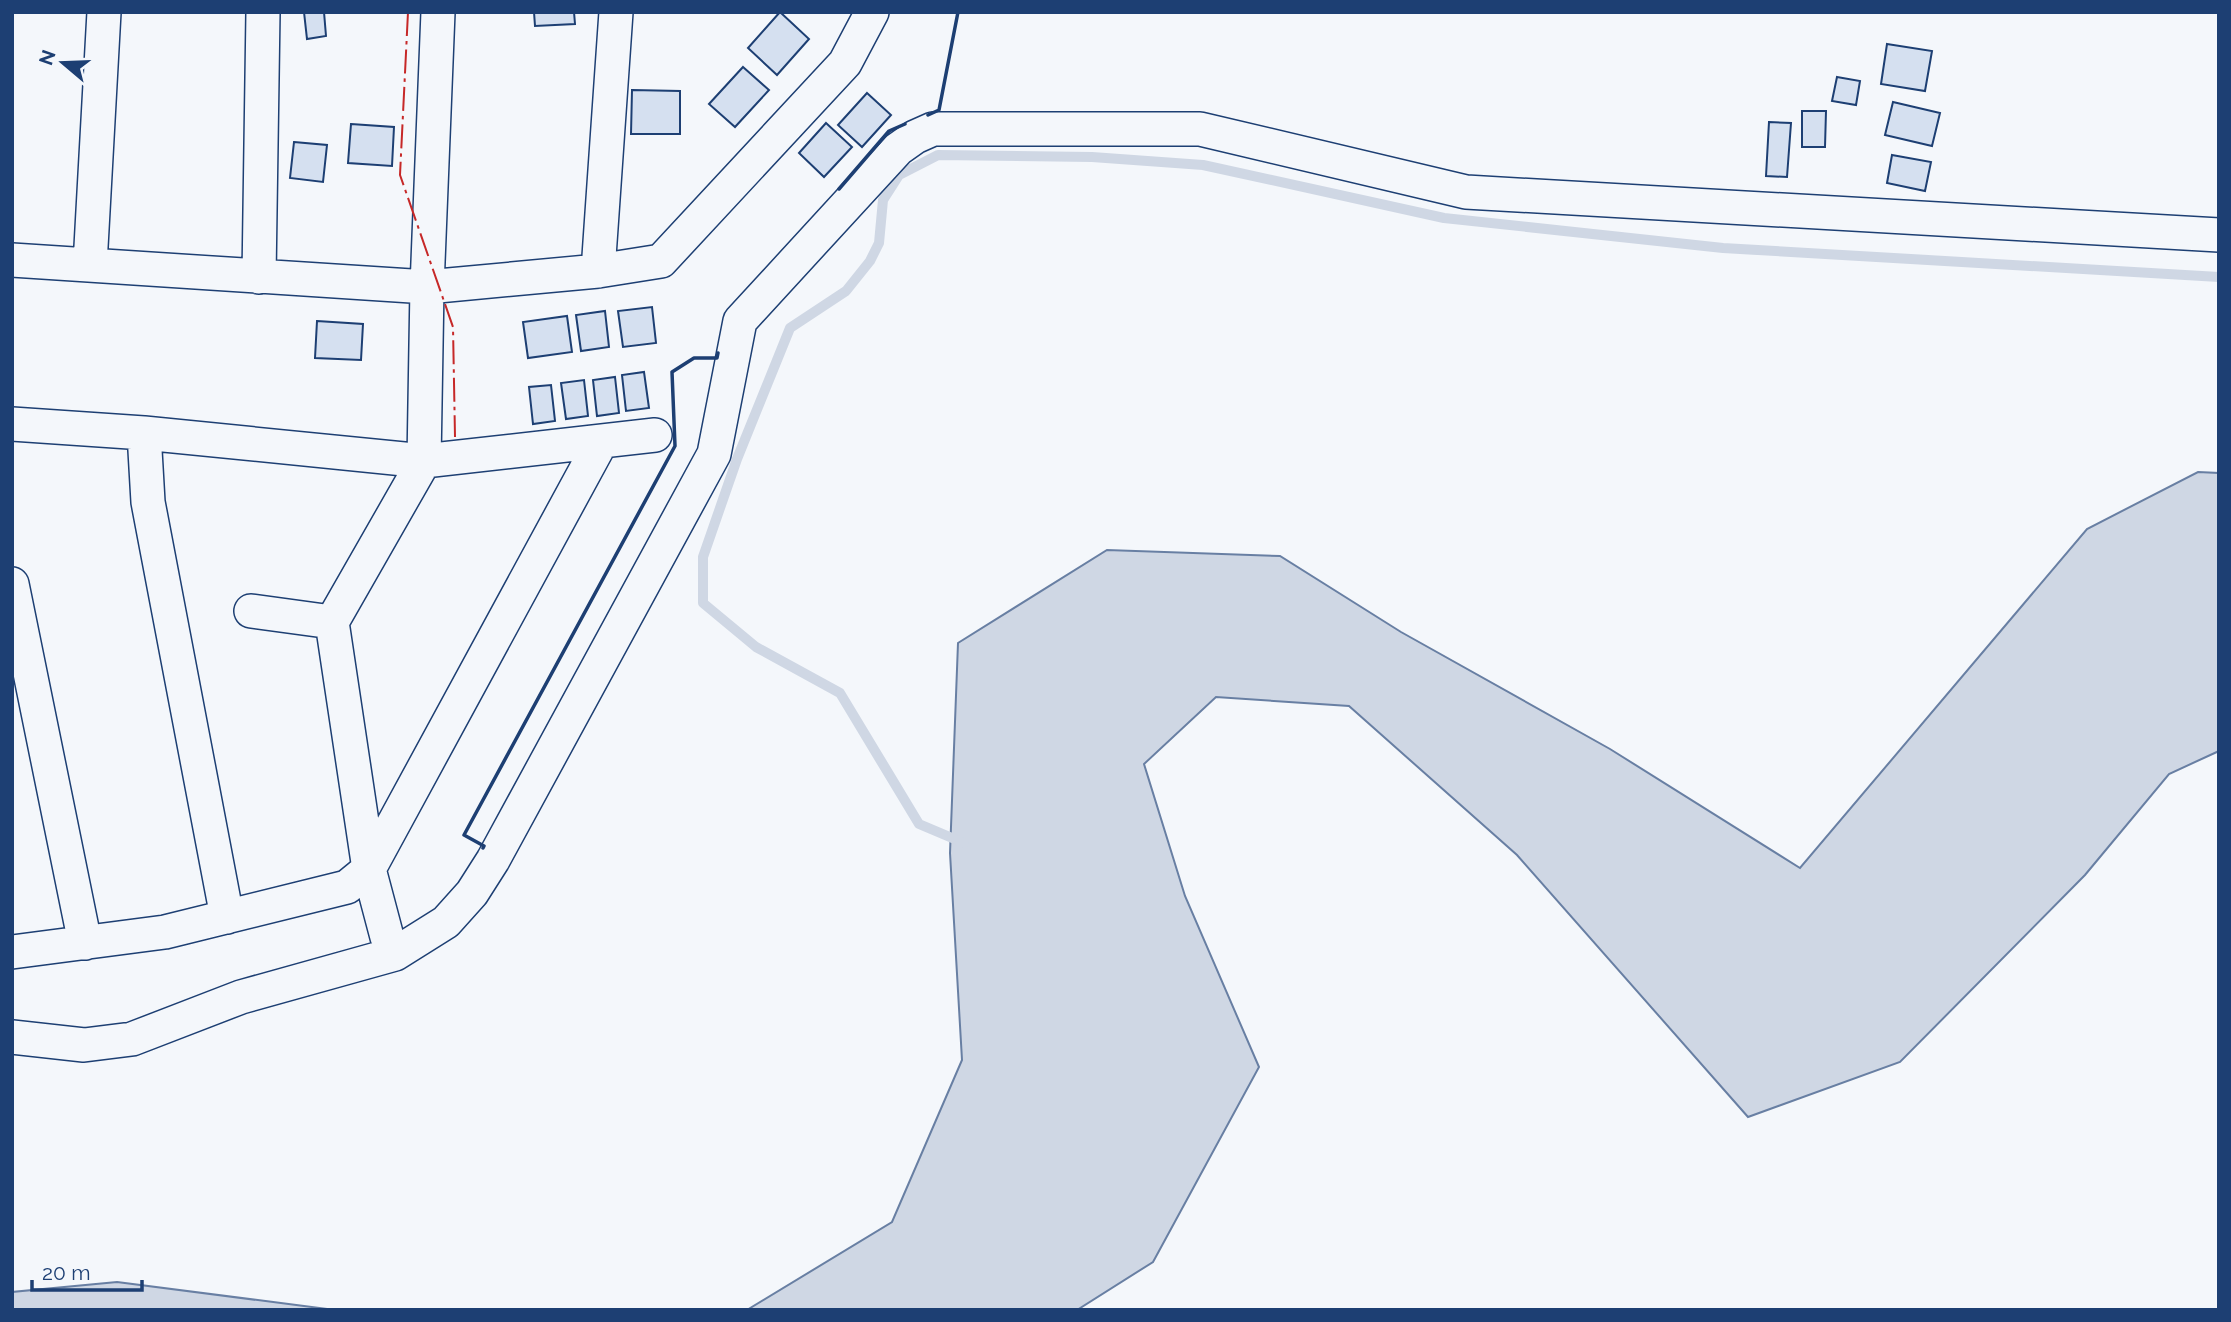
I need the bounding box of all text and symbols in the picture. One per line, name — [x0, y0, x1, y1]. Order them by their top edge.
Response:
north arrow — [28, 28, 98, 98]
text: N — [34, 47, 60, 68]
scale bar — [32, 1248, 142, 1292]
text: 20 m — [42, 1260, 90, 1285]

